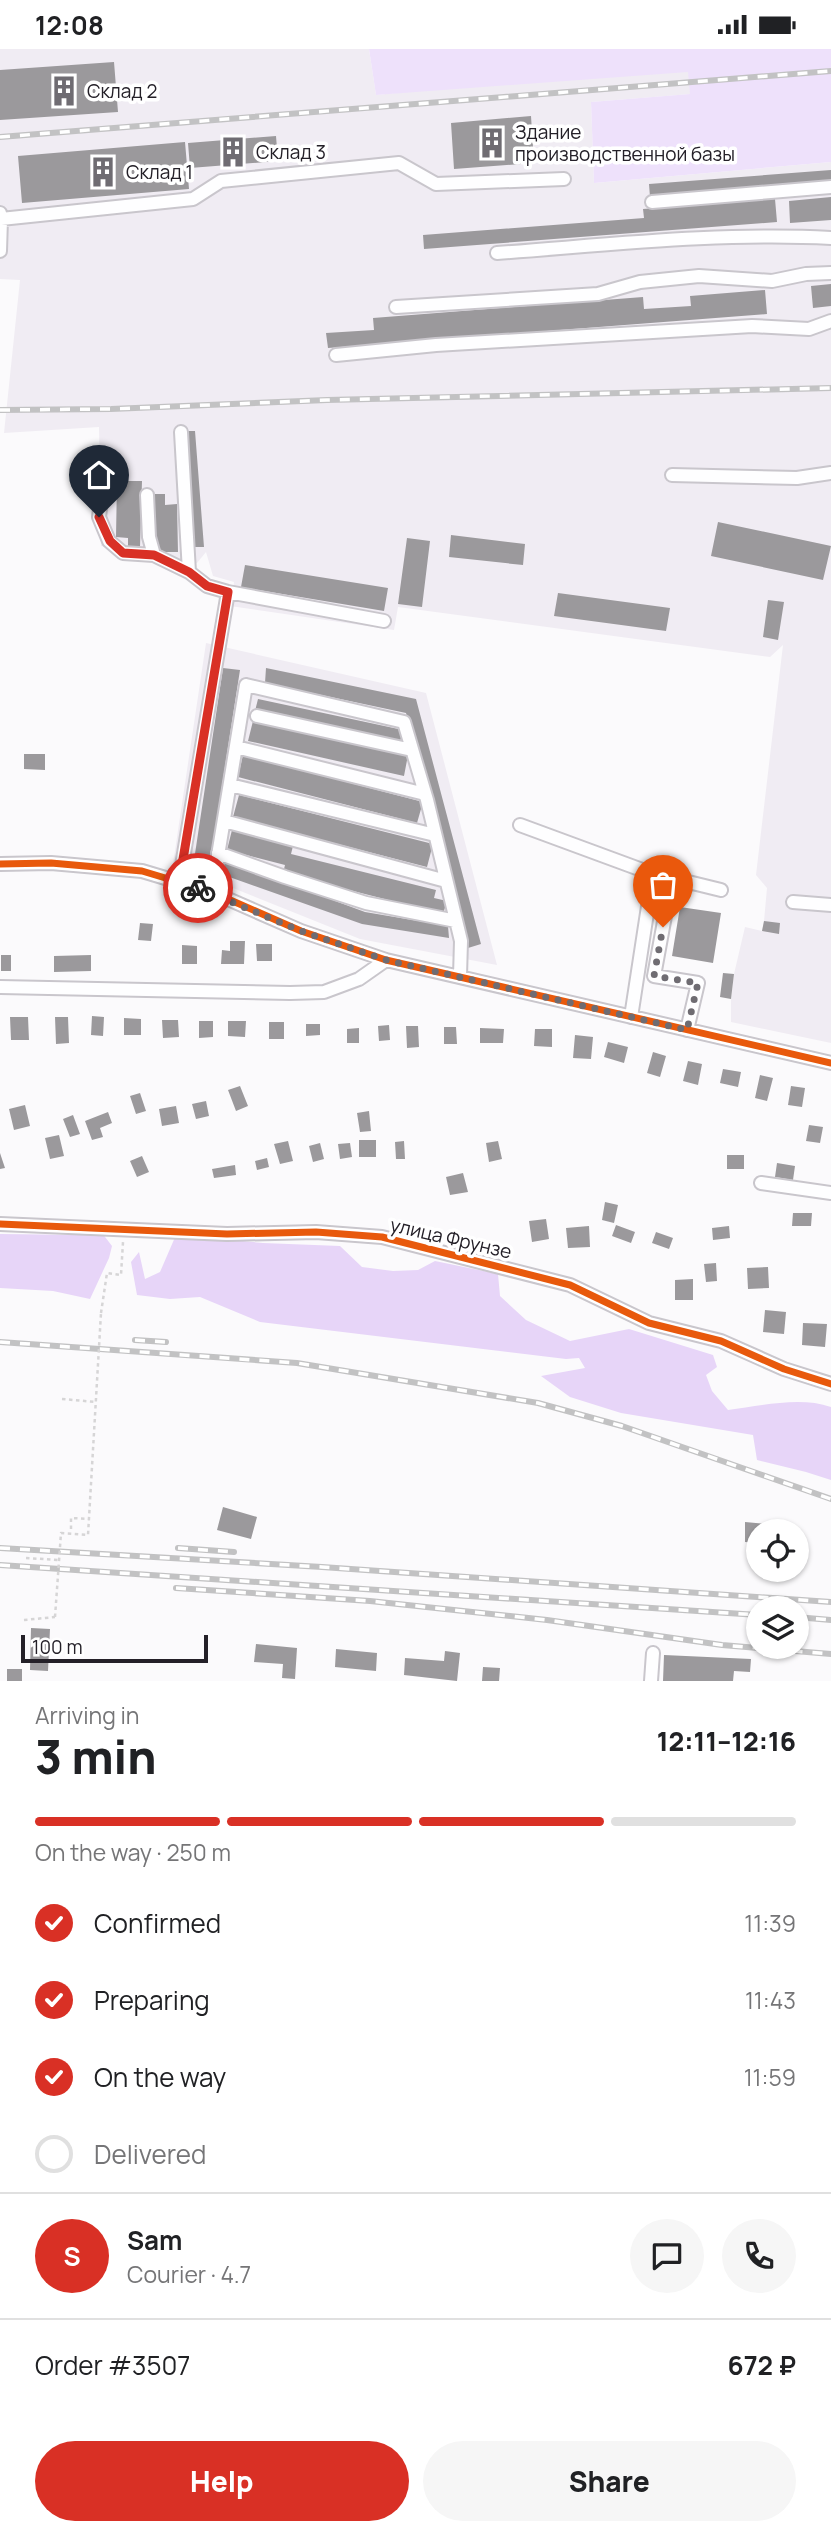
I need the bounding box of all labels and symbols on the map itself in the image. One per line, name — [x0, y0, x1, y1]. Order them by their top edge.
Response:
building icon: Склад 2 — [47, 74, 81, 108]
place label: Склад 2 — [87, 78, 157, 104]
place label: Здание производственной базы — [515, 119, 735, 167]
building icon: Здание производственной базы — [475, 126, 509, 160]
building icon: Склад 3 — [216, 135, 250, 169]
place label: Склад 3 — [256, 139, 326, 165]
building icon: Склад 1 — [86, 155, 120, 189]
place label: Склад 1 — [126, 159, 193, 185]
pin — [69, 445, 129, 517]
courier — [163, 853, 233, 923]
pin — [633, 855, 693, 927]
street label: улица Фрунзе — [388, 1211, 514, 1265]
scale bar — [21, 1632, 208, 1664]

